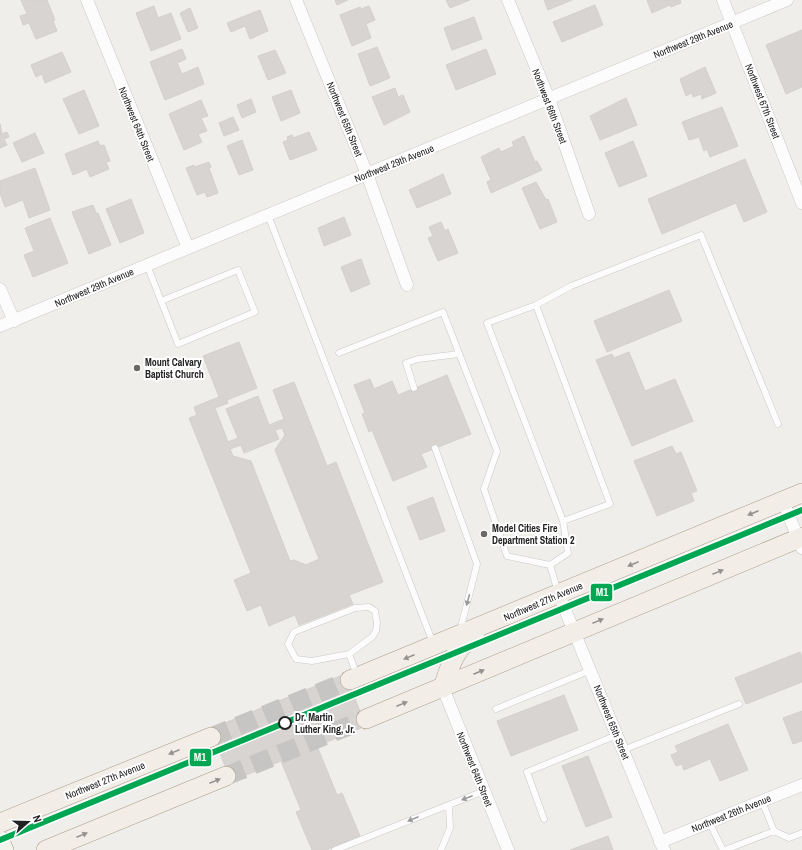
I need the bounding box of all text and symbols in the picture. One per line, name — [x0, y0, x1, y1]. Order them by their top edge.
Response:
street label: Northwest 29th Avenue — [652, 17, 735, 61]
street label: Northwest 67th Street — [742, 62, 783, 141]
street label: Northwest 66th Street — [529, 67, 570, 146]
street label: Northwest 65th Street — [324, 80, 366, 159]
street label: Northwest 64th Street — [116, 85, 158, 164]
street label: Northwest 29th Avenue — [353, 141, 436, 185]
street label: Northwest 29th Avenue — [53, 265, 136, 310]
place label: Mount Calvary Baptist Church — [145, 356, 204, 381]
marker: Mount Calvary Baptist Church — [132, 363, 142, 373]
one-way arrow — [747, 511, 759, 517]
place label: Model Cities Fire Department Station 2 — [492, 522, 575, 547]
marker: Model Cities Fire Department Station 2 — [479, 529, 489, 539]
one-way arrow — [627, 561, 639, 567]
one-way arrow — [713, 568, 725, 574]
street label: Northwest 27th Avenue — [502, 579, 585, 624]
line badge: M1 — [590, 583, 613, 602]
text: M1 — [596, 585, 608, 599]
one-way arrow — [464, 594, 470, 607]
one-way arrow — [593, 618, 605, 624]
one-way arrow — [403, 654, 415, 660]
one-way arrow — [473, 669, 485, 675]
street label: Northwest 65th Street — [591, 683, 633, 762]
one-way arrow — [397, 701, 408, 707]
place label: Dr. Martin Luther King, Jr. — [295, 711, 355, 736]
marker: Dr. Martin Luther King, Jr. — [278, 716, 292, 730]
street label: Northwest 64th Street — [454, 730, 496, 809]
line badge: M1 — [189, 748, 212, 767]
one-way arrow — [169, 749, 180, 755]
text: M1 — [194, 750, 206, 764]
street label: Northwest 27th Avenue — [64, 758, 147, 802]
one-way arrow — [210, 777, 222, 783]
street label: Northwest 26th Avenue — [690, 791, 773, 835]
one-way arrow — [460, 796, 472, 802]
north arrow — [8, 802, 48, 842]
text: N — [30, 813, 45, 824]
one-way arrow — [406, 817, 418, 823]
one-way arrow — [76, 832, 88, 838]

